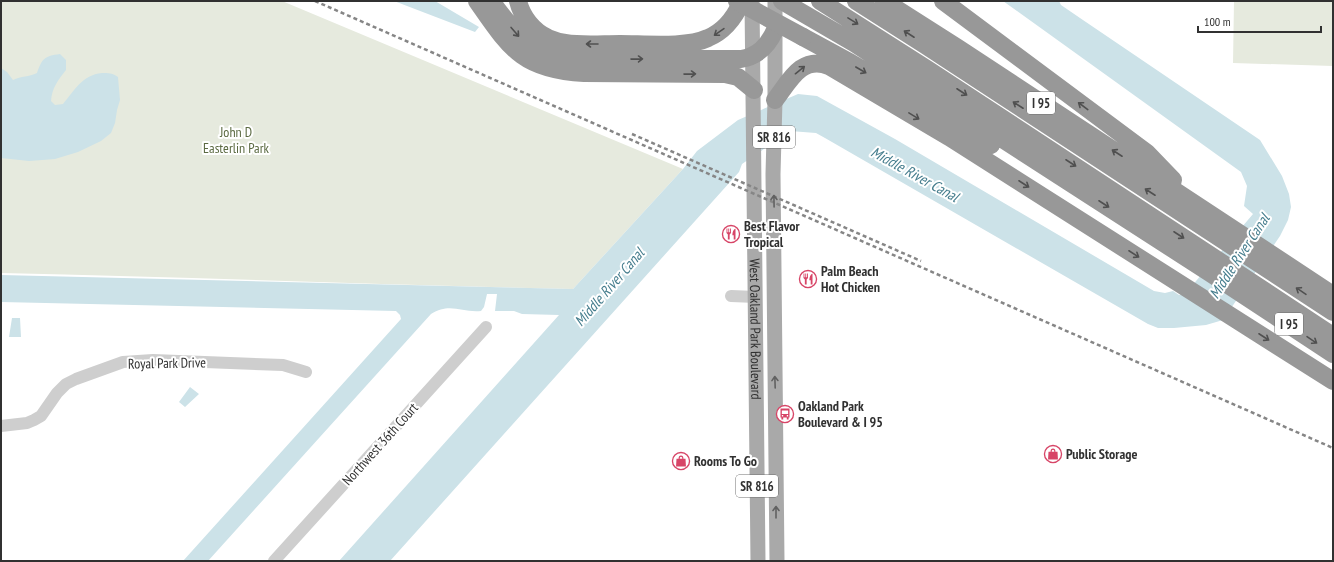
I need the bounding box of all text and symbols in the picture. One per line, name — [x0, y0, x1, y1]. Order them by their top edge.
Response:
scale bar — [1198, 8, 1321, 34]
text: 100 m — [1204, 14, 1231, 29]
one-way arrow — [847, 18, 859, 26]
one-way arrow — [511, 26, 520, 37]
one-way arrow — [714, 28, 725, 36]
one-way arrow — [904, 30, 915, 38]
one-way arrow — [586, 40, 599, 48]
one-way arrow — [630, 55, 643, 63]
one-way arrow — [794, 66, 805, 75]
one-way arrow — [855, 66, 867, 74]
one-way arrow — [683, 70, 696, 77]
one-way arrow — [956, 88, 967, 96]
road number: I 95 — [1027, 92, 1055, 114]
one-way arrow — [1012, 101, 1023, 109]
one-way arrow — [1078, 102, 1089, 111]
one-way arrow — [908, 112, 920, 120]
park label: John D Easterlin Park — [203, 123, 270, 157]
road number: SR 816 — [753, 126, 795, 148]
water label: Middle River Canal — [868, 142, 963, 207]
one-way arrow — [1112, 149, 1123, 157]
one-way arrow — [1065, 159, 1076, 168]
one-way arrow — [1018, 181, 1030, 189]
one-way arrow — [1144, 187, 1156, 195]
one-way arrow — [770, 195, 778, 208]
one-way arrow — [1098, 201, 1110, 209]
water label: Middle River Canal — [1205, 209, 1274, 302]
place label: Best Flavor Tropical — [744, 217, 800, 251]
restaurant icon: Best Flavor Tropical — [721, 224, 741, 244]
one-way arrow — [1173, 231, 1184, 239]
water label: Middle River Canal — [570, 243, 649, 330]
one-way arrow — [1128, 251, 1140, 259]
street label: West Oakland Park Boulevard — [746, 258, 765, 400]
place label: Palm Beach Hot Chicken — [821, 262, 880, 296]
restaurant icon: Palm Beach Hot Chicken — [798, 269, 818, 289]
one-way arrow — [1295, 286, 1306, 295]
road number: I 95 — [1275, 313, 1303, 335]
one-way arrow — [1259, 333, 1270, 342]
one-way arrow — [1306, 336, 1317, 344]
street label: Royal Park Drive — [128, 353, 206, 373]
one-way arrow — [772, 376, 779, 389]
place label: Oakland Park Boulevard & I 95 — [798, 397, 883, 431]
street label: Northwest 36th Court — [338, 399, 422, 489]
bus stop icon: Oakland Park Boulevard & I 95 — [775, 404, 795, 424]
shop icon: Public Storage — [1043, 444, 1063, 464]
place label: Public Storage — [1066, 445, 1137, 463]
shop icon: Rooms To Go — [671, 451, 691, 471]
place label: Rooms To Go — [694, 452, 757, 470]
road number: SR 816 — [736, 475, 778, 497]
one-way arrow — [772, 506, 780, 519]

